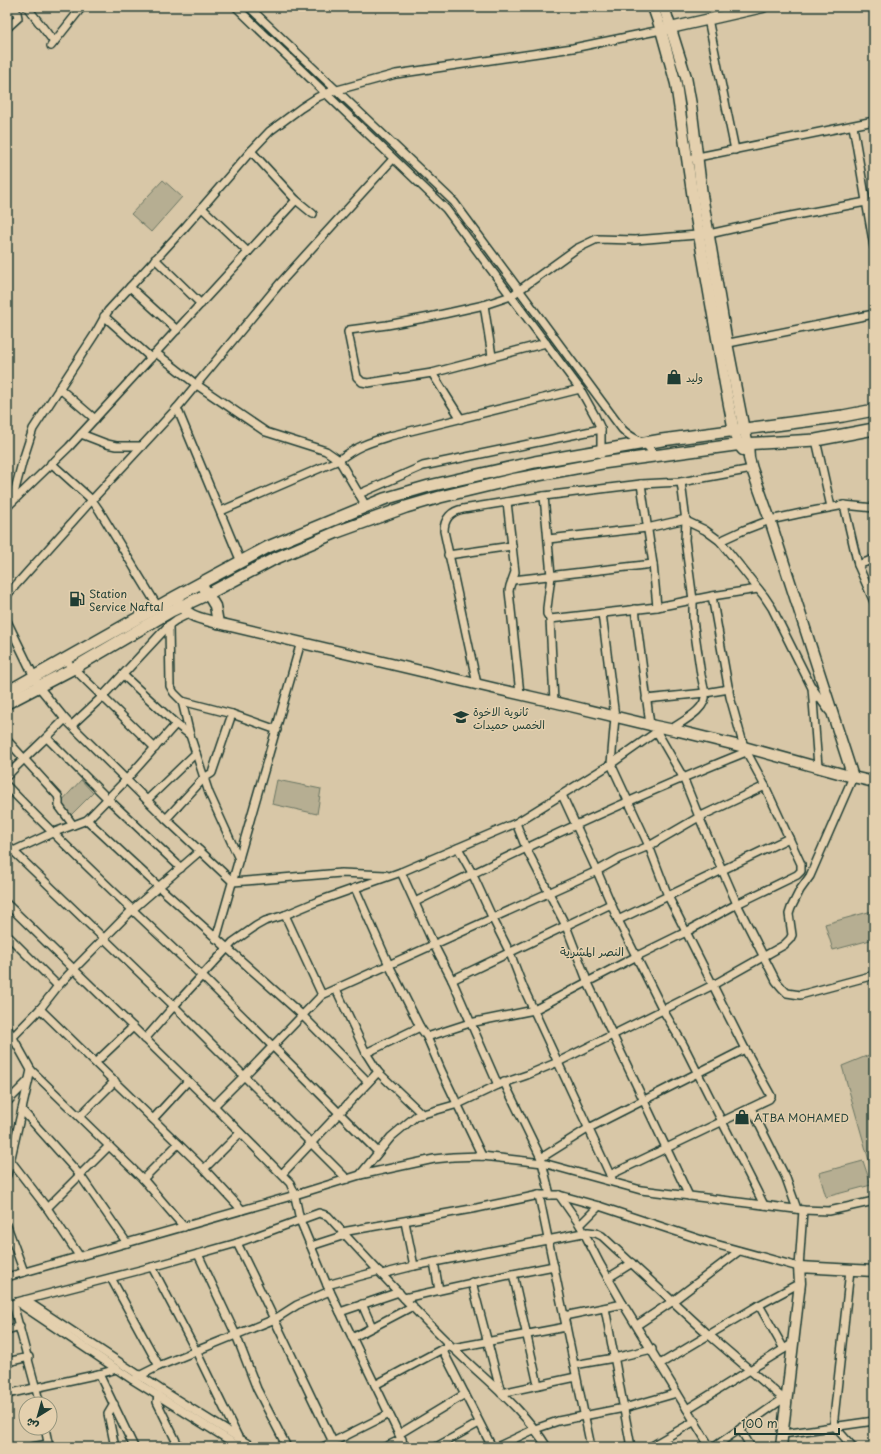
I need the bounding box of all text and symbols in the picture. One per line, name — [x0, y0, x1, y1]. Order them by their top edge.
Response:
shop icon: وليد — [665, 368, 683, 386]
place label: وليد — [686, 369, 703, 386]
place label: Station Service Naftal — [89, 585, 164, 615]
fuel station icon: Station Service Naftal — [68, 590, 86, 608]
place label: ثانوية الاخوة الخمس حميدات — [473, 703, 545, 733]
school or university icon: ثانوية الاخوة الخمس حميدات — [452, 708, 470, 726]
district label: النصر المشرية — [560, 942, 624, 960]
shop icon: ATBA MOHAMED — [733, 1108, 751, 1126]
place label: ATBA MOHAMED — [754, 1109, 849, 1126]
north arrow — [18, 1396, 58, 1436]
scale bar — [735, 1410, 839, 1436]
text: ش — [22, 1414, 42, 1435]
text: 100 m — [741, 1414, 778, 1432]

